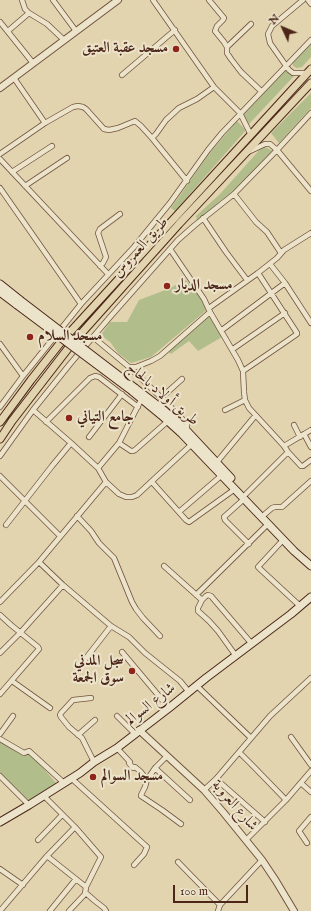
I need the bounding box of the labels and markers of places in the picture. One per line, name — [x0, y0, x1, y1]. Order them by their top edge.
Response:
place label: مسجد عقبة العتيق — [82, 40, 168, 58]
marker: مسجد عقبة العتيق — [171, 44, 181, 54]
place label: مسجد الديار — [175, 277, 233, 295]
marker: مسجد الديار — [162, 281, 172, 291]
place label: مسجد السلام — [38, 328, 102, 346]
marker: مسجد السلام — [25, 332, 35, 342]
place label: جامع التياني — [77, 409, 134, 427]
marker: جامع التياني — [64, 413, 74, 423]
place label: سجل المدني سوق الجمعة — [73, 653, 124, 688]
marker: سجل المدني سوق الجمعة — [127, 666, 137, 676]
place label: مسجد السوالم — [101, 768, 163, 786]
marker: مسجد السوالم — [88, 772, 98, 782]

